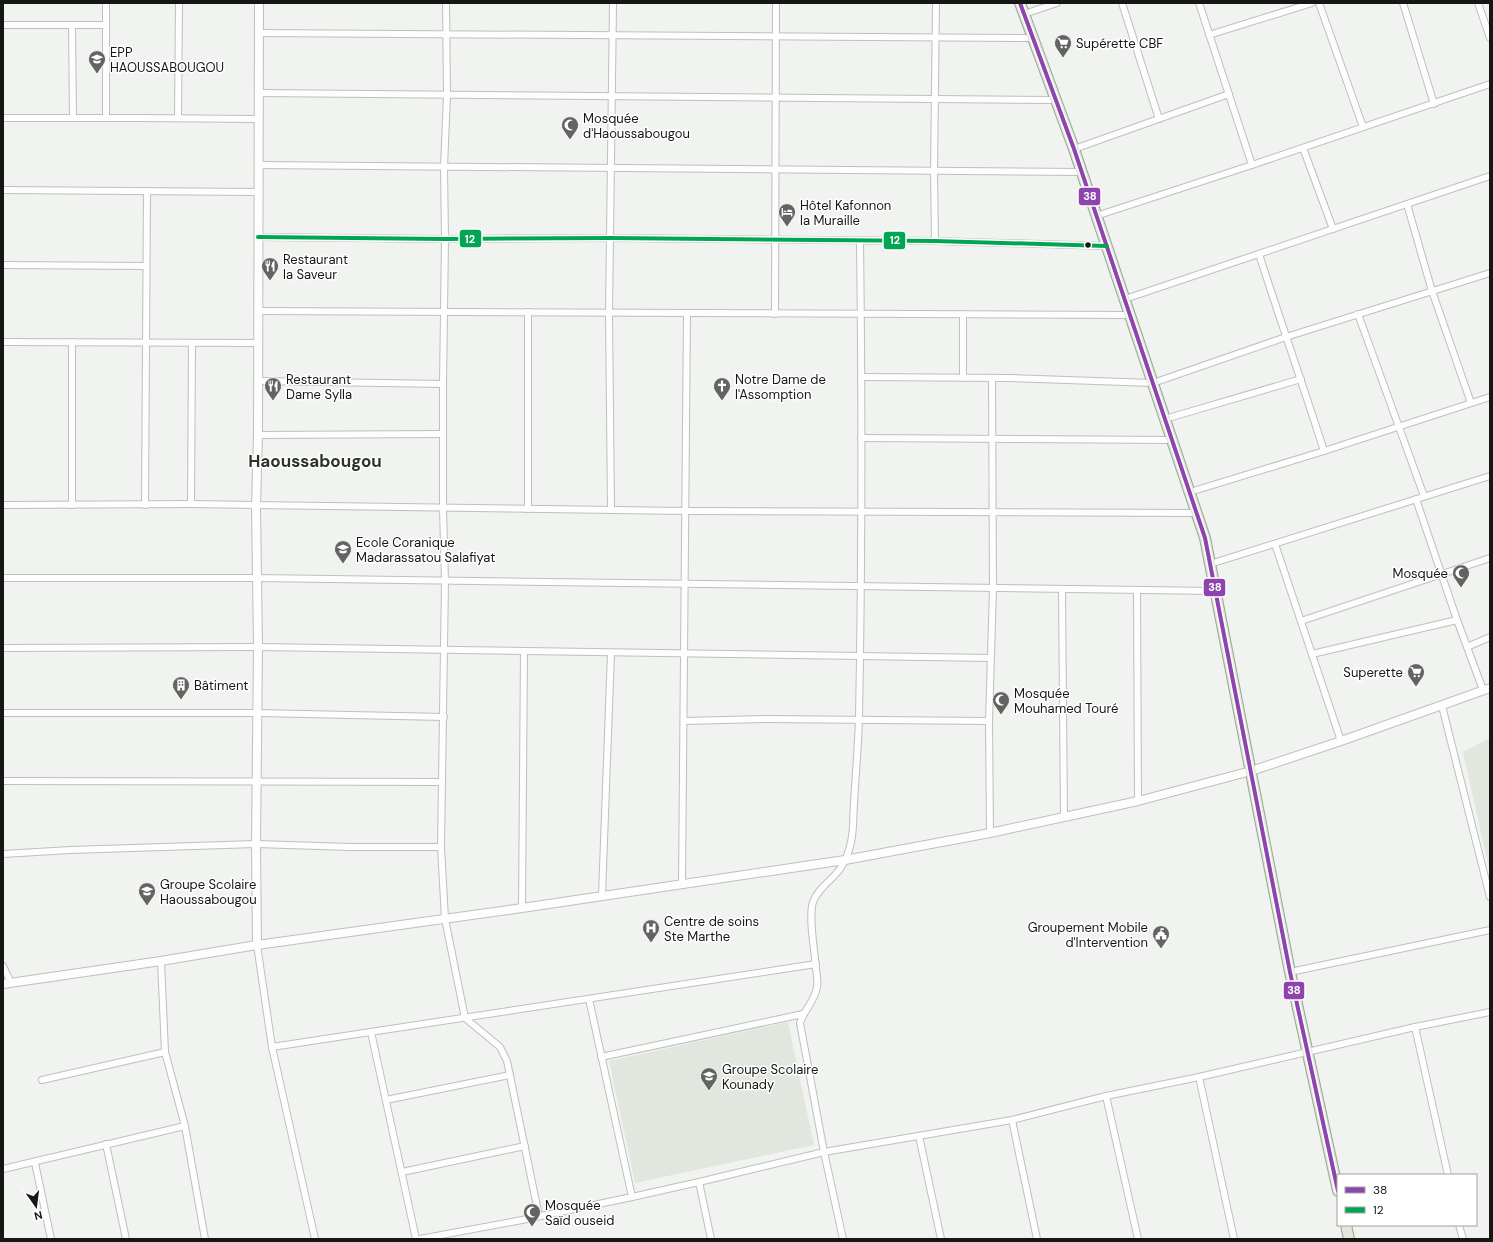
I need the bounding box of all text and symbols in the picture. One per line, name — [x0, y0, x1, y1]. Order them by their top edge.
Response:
supermarket icon: Supérette CBF — [1053, 33, 1073, 58]
place label: Supérette CBF — [1076, 35, 1163, 52]
place label: EPP HAOUSSABOUGOU — [110, 44, 224, 76]
school or university icon: EPP HAOUSSABOUGOU — [87, 49, 107, 74]
place label: Mosquée d'Haoussabougou — [583, 110, 690, 142]
mosque icon: Mosquée d'Haoussabougou — [560, 115, 580, 140]
line badge: 38 — [1078, 187, 1101, 206]
text: 38 — [1083, 189, 1097, 203]
place label: Hôtel Kafonnon la Muraille — [800, 197, 891, 229]
hotel icon: Hôtel Kafonnon la Muraille — [777, 202, 797, 227]
line badge: 12 — [459, 229, 482, 248]
line badge: 12 — [883, 231, 906, 250]
text: 12 — [465, 232, 475, 246]
text: 12 — [890, 233, 900, 247]
unlabelled marker — [1083, 240, 1093, 250]
place label: Restaurant la Saveur — [283, 251, 348, 283]
restaurant icon: Restaurant la Saveur — [260, 256, 280, 281]
place label: Restaurant Dame Sylla — [286, 371, 352, 403]
place label: Notre Dame de l'Assomption — [735, 371, 826, 403]
restaurant icon: Restaurant Dame Sylla — [263, 376, 283, 401]
church icon: Notre Dame de l'Assomption — [712, 376, 732, 401]
district label: Haoussabougou — [248, 450, 382, 472]
place label: Ecole Coranique Madarassatou Salafiyat — [356, 534, 495, 566]
school or university icon: Ecole Coranique Madarassatou Salafiyat — [333, 539, 353, 564]
mosque icon: Mosquée — [1451, 563, 1471, 588]
place label: Mosquée — [1392, 565, 1448, 582]
line badge: 38 — [1203, 578, 1226, 597]
text: 38 — [1208, 580, 1222, 594]
supermarket icon: Superette — [1406, 662, 1426, 687]
place label: Superette — [1343, 664, 1403, 681]
building icon: Bâtiment — [171, 675, 191, 700]
place label: Bâtiment — [194, 677, 248, 694]
place label: Mosquée Mouhamed Touré — [1014, 685, 1118, 717]
mosque icon: Mosquée Mouhamed Touré — [991, 690, 1011, 715]
place label: Groupe Scolaire Haoussabougou — [160, 876, 257, 908]
school or university icon: Groupe Scolaire Haoussabougou — [137, 881, 157, 906]
place label: Centre de soins Ste Marthe — [664, 913, 759, 945]
hospital icon: Centre de soins Ste Marthe — [641, 918, 661, 943]
place label: Groupement Mobile d'Intervention — [1028, 919, 1148, 951]
public building icon: Groupement Mobile d'Intervention — [1151, 924, 1171, 949]
line badge: 38 — [1283, 981, 1305, 1000]
text: 38 — [1287, 983, 1301, 997]
place label: Groupe Scolaire Kounady — [722, 1061, 818, 1093]
school or university icon: Groupe Scolaire Kounady — [699, 1066, 719, 1091]
legend — [1337, 1174, 1477, 1226]
text: 38 — [1373, 1182, 1387, 1198]
north arrow — [16, 1186, 56, 1226]
place label: Mosquée Saïd ouseid — [545, 1197, 614, 1229]
mosque icon: Mosquée Saïd ouseid — [522, 1202, 542, 1227]
text: 12 — [1373, 1202, 1384, 1218]
text: N — [33, 1208, 44, 1223]

